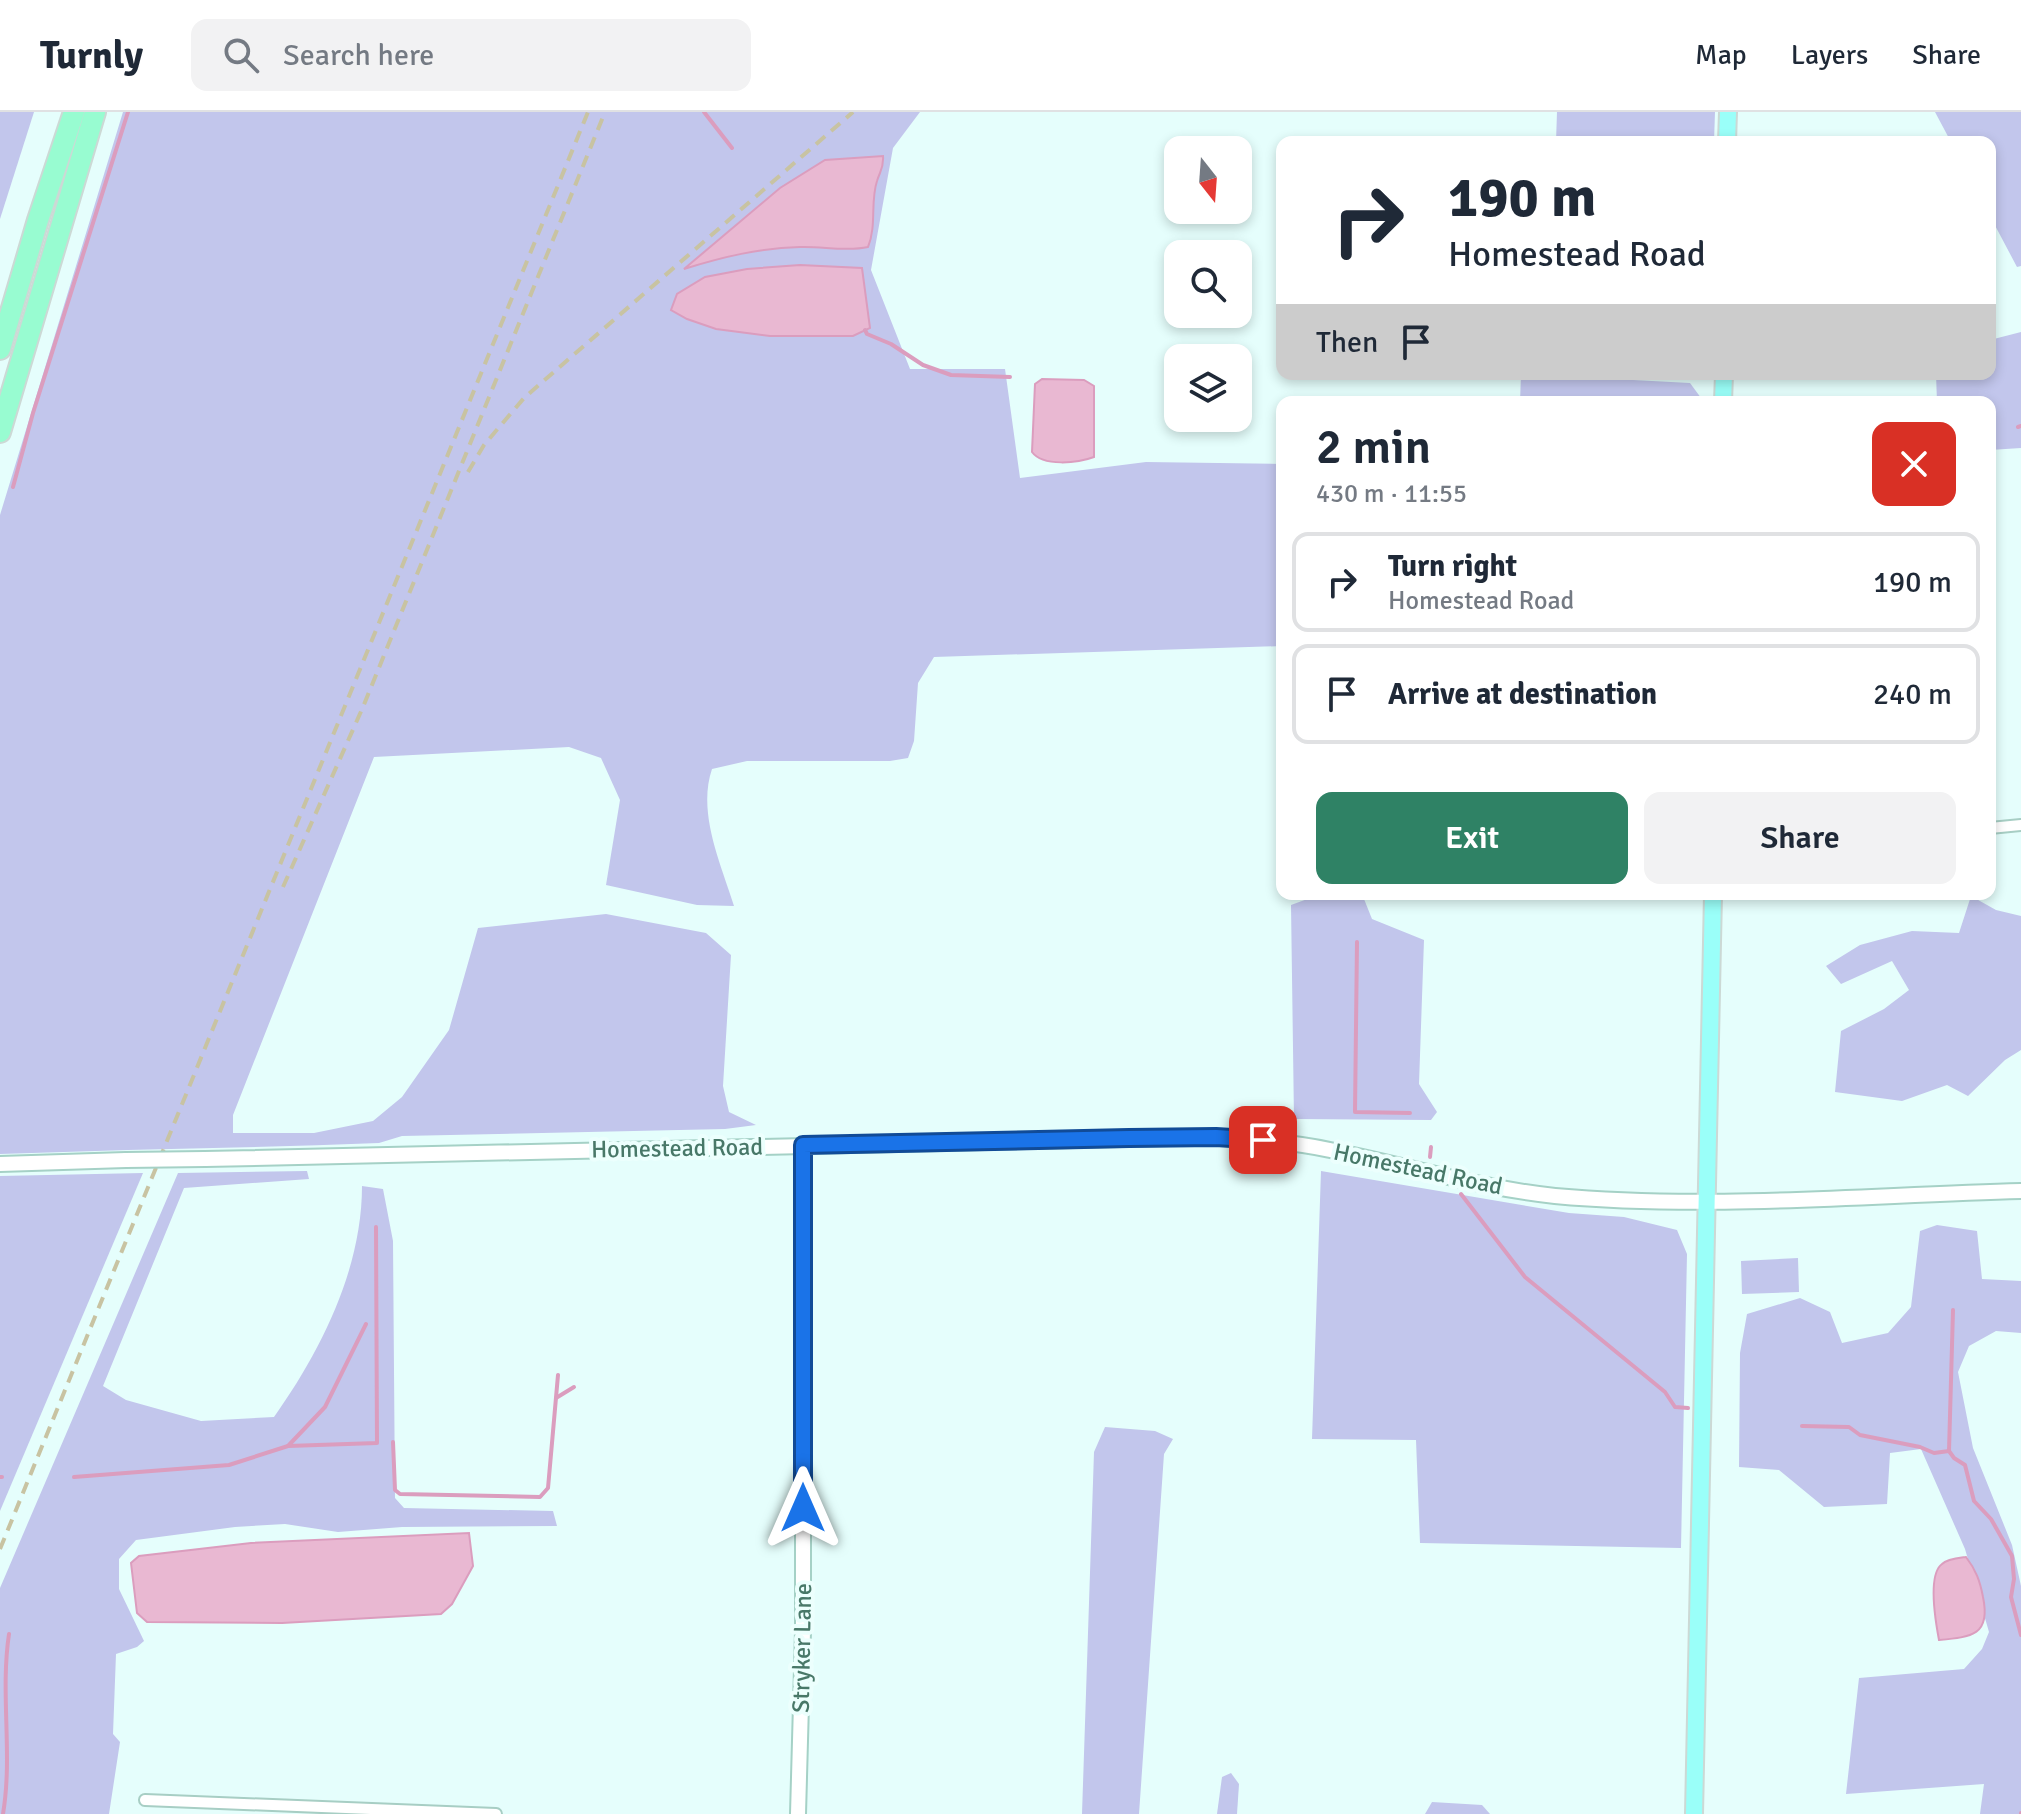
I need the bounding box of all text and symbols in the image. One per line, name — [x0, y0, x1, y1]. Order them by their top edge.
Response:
search box — [191, 19, 751, 91]
text: Turnly — [40, 32, 143, 79]
icon: search — [219, 33, 263, 77]
text: Search here — [283, 37, 434, 74]
text: Map — [1695, 38, 1747, 72]
text: Layers — [1791, 38, 1868, 72]
text: Share — [1912, 38, 1981, 72]
north arrow — [1164, 136, 1252, 224]
map controls — [1164, 136, 1252, 432]
text: 190 m — [1448, 163, 1596, 232]
icon: right — [1316, 168, 1420, 272]
text: Homestead Road — [1448, 232, 1706, 277]
button: search — [1164, 240, 1252, 328]
icon: arrive — [1394, 320, 1438, 364]
text: Then — [1316, 324, 1378, 361]
button: layers — [1164, 344, 1252, 432]
text: 2 min — [1316, 418, 1431, 477]
button: close — [1872, 422, 1956, 506]
text: 430 m · 11:55 — [1316, 478, 1467, 510]
text: Turn right — [1388, 548, 1517, 585]
icon: right — [1320, 560, 1364, 604]
text: 190 m — [1873, 564, 1952, 601]
text: Homestead Road — [1388, 585, 1574, 617]
icon: arrive — [1320, 672, 1364, 716]
text: Arrive at destination — [1388, 676, 1657, 713]
text: 240 m — [1873, 676, 1952, 713]
button: Exit — [1316, 792, 1628, 884]
button: Share — [1644, 792, 1956, 884]
pin — [1229, 1106, 1297, 1174]
icon: arrive — [1241, 1118, 1285, 1162]
street label: Homestead Road — [591, 1132, 763, 1164]
street label: Homestead Road — [1331, 1136, 1505, 1202]
position arrow — [761, 1466, 845, 1550]
street label: Stryker Lane — [786, 1583, 818, 1713]

